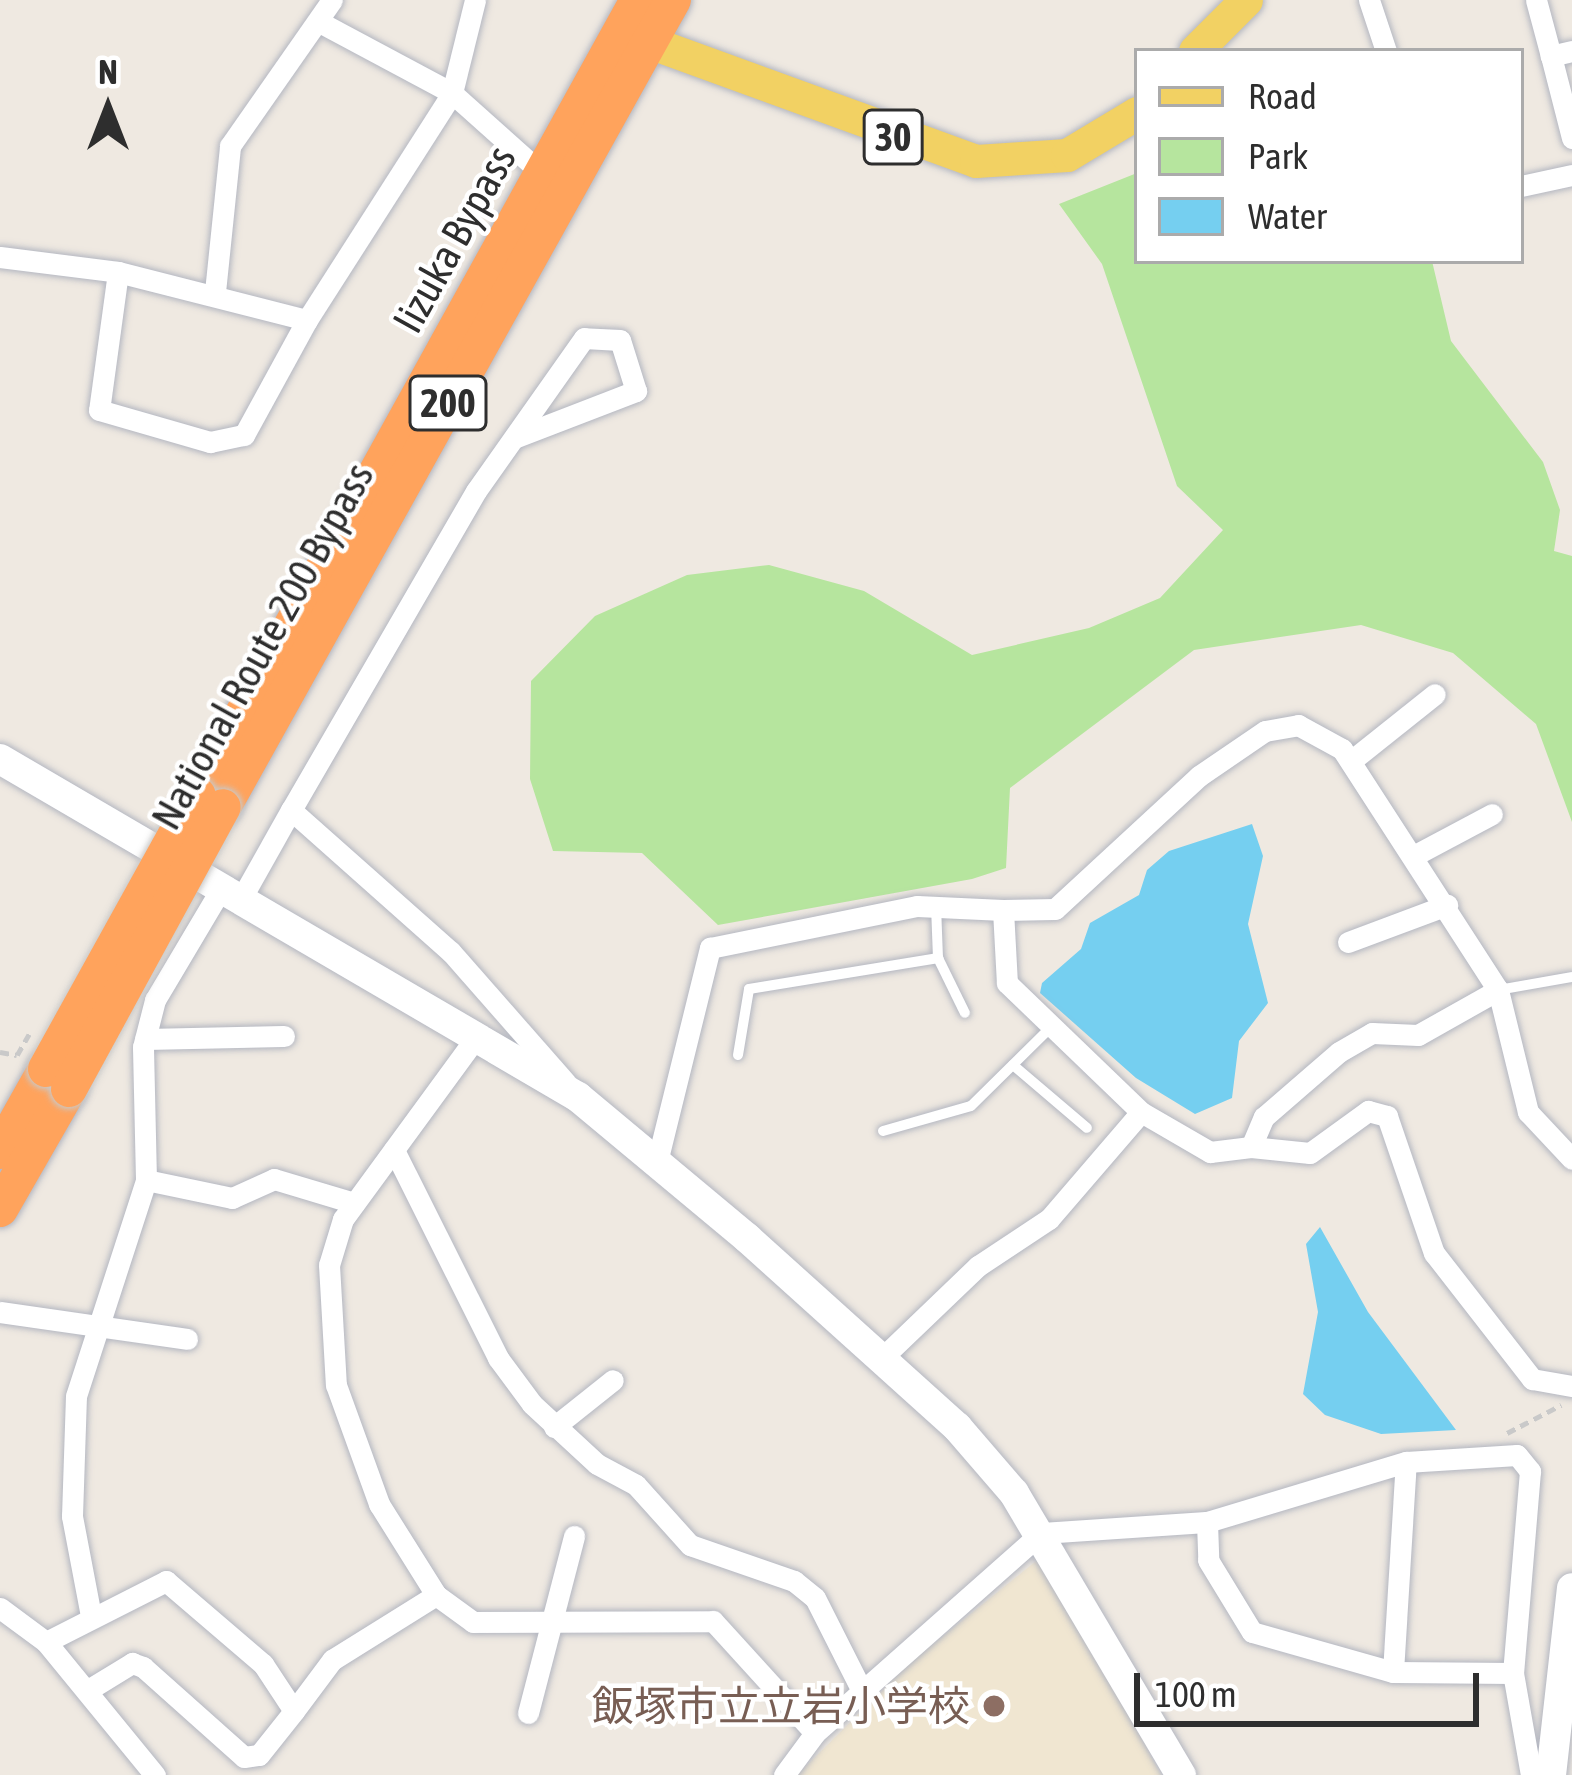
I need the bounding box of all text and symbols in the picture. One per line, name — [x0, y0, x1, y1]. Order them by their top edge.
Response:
north arrow — [48, 48, 168, 168]
legend — [1134, 48, 1524, 264]
text: N — [98, 53, 118, 91]
text: Road — [1248, 75, 1317, 117]
road number: 30 — [860, 104, 926, 170]
text: Park — [1248, 135, 1308, 177]
street label: Iizuka Bypass — [382, 137, 526, 341]
text: Water — [1248, 195, 1327, 237]
road number: 200 — [406, 370, 490, 436]
street label: National Route 200 Bypass — [140, 454, 384, 838]
scale bar — [1140, 1649, 1485, 1723]
text: 100 m — [1155, 1673, 1237, 1715]
place label: 飯塚市立立岩小学校 — [592, 1681, 970, 1731]
marker: 飯塚市立立岩小学校 — [981, 1693, 1007, 1719]

